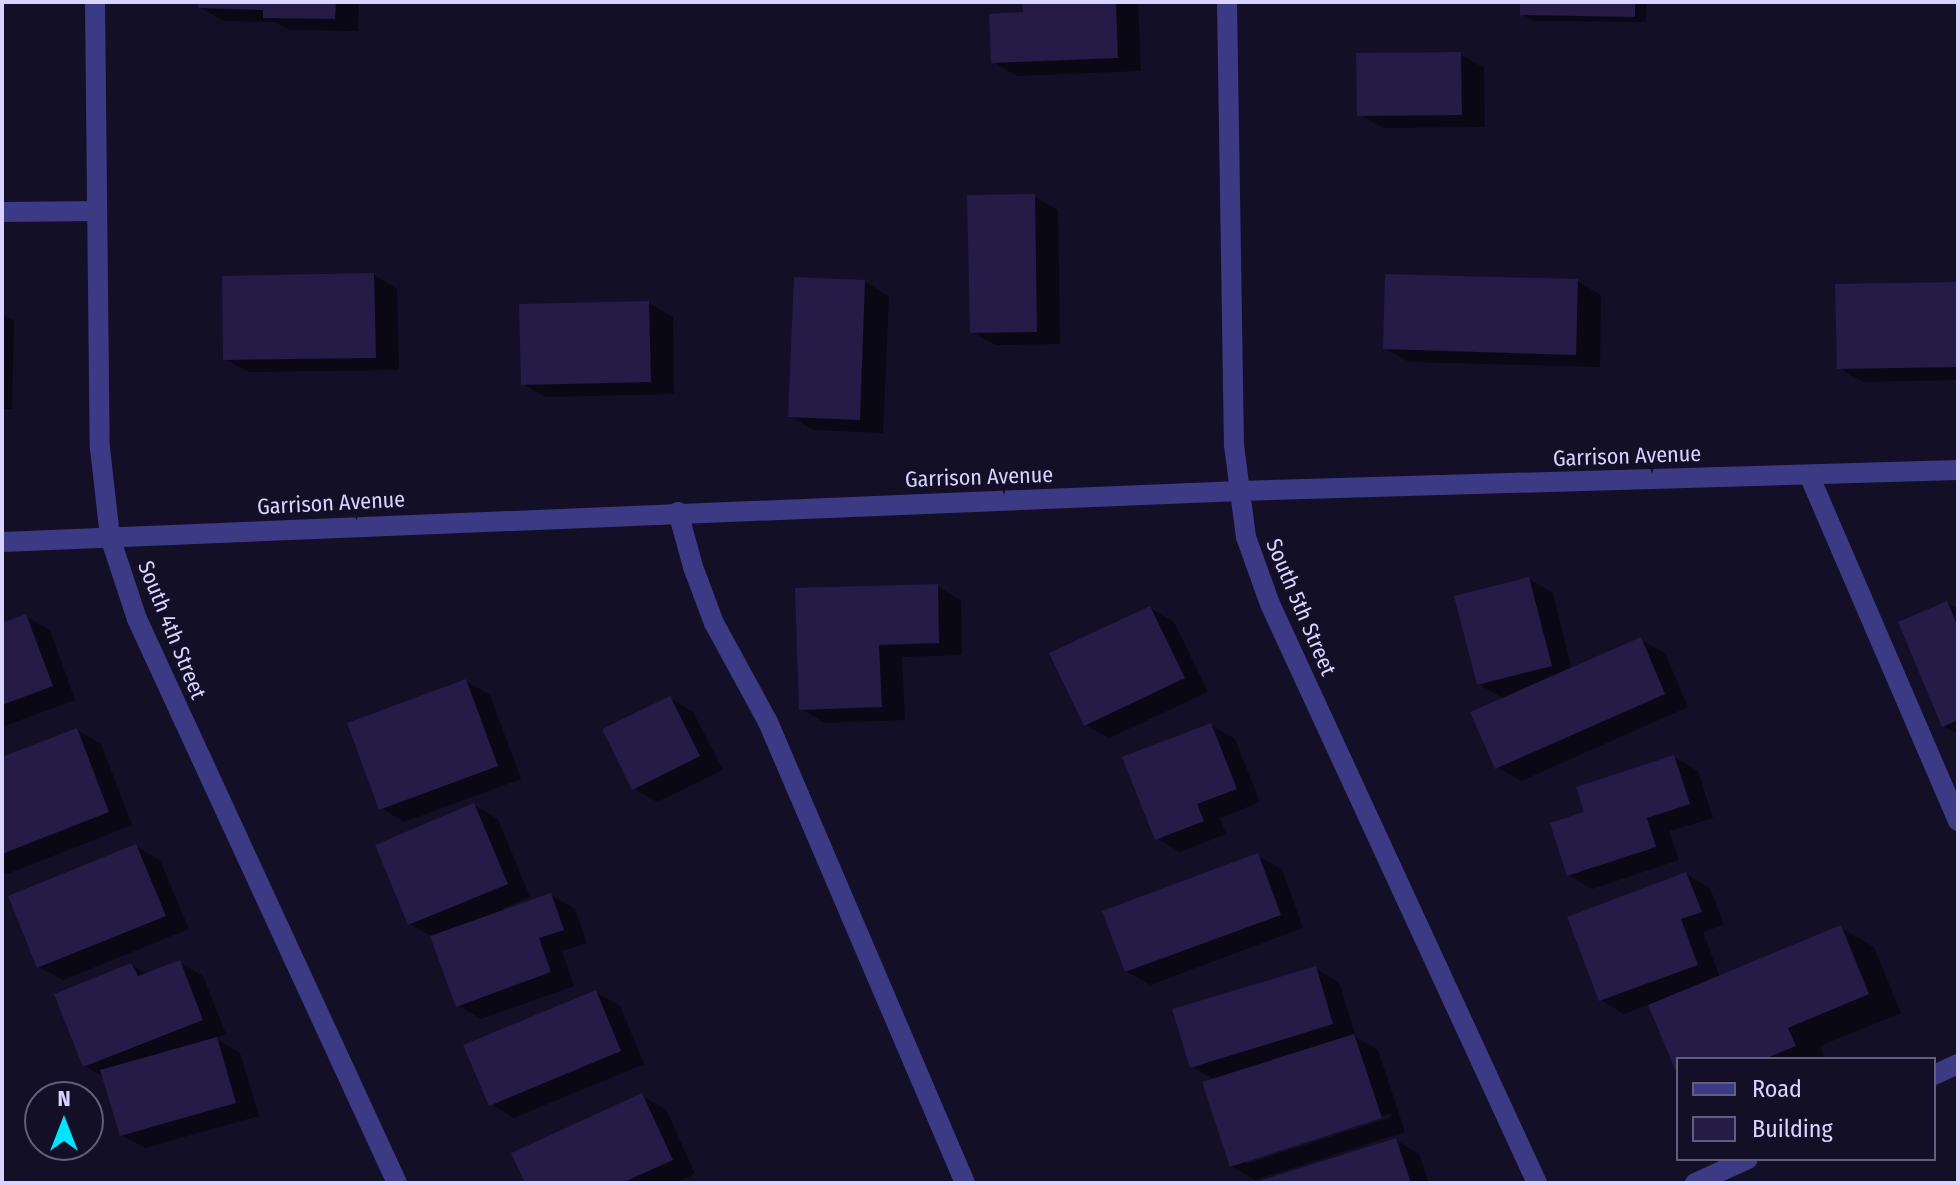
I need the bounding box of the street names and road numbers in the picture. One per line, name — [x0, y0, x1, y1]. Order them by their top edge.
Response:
street label: Garrison Avenue — [1553, 440, 1701, 472]
street label: Garrison Avenue — [905, 461, 1053, 493]
street label: Garrison Avenue — [256, 486, 406, 520]
street label: South 5th Street — [1260, 535, 1342, 679]
street label: South 4th Street — [132, 557, 212, 703]

